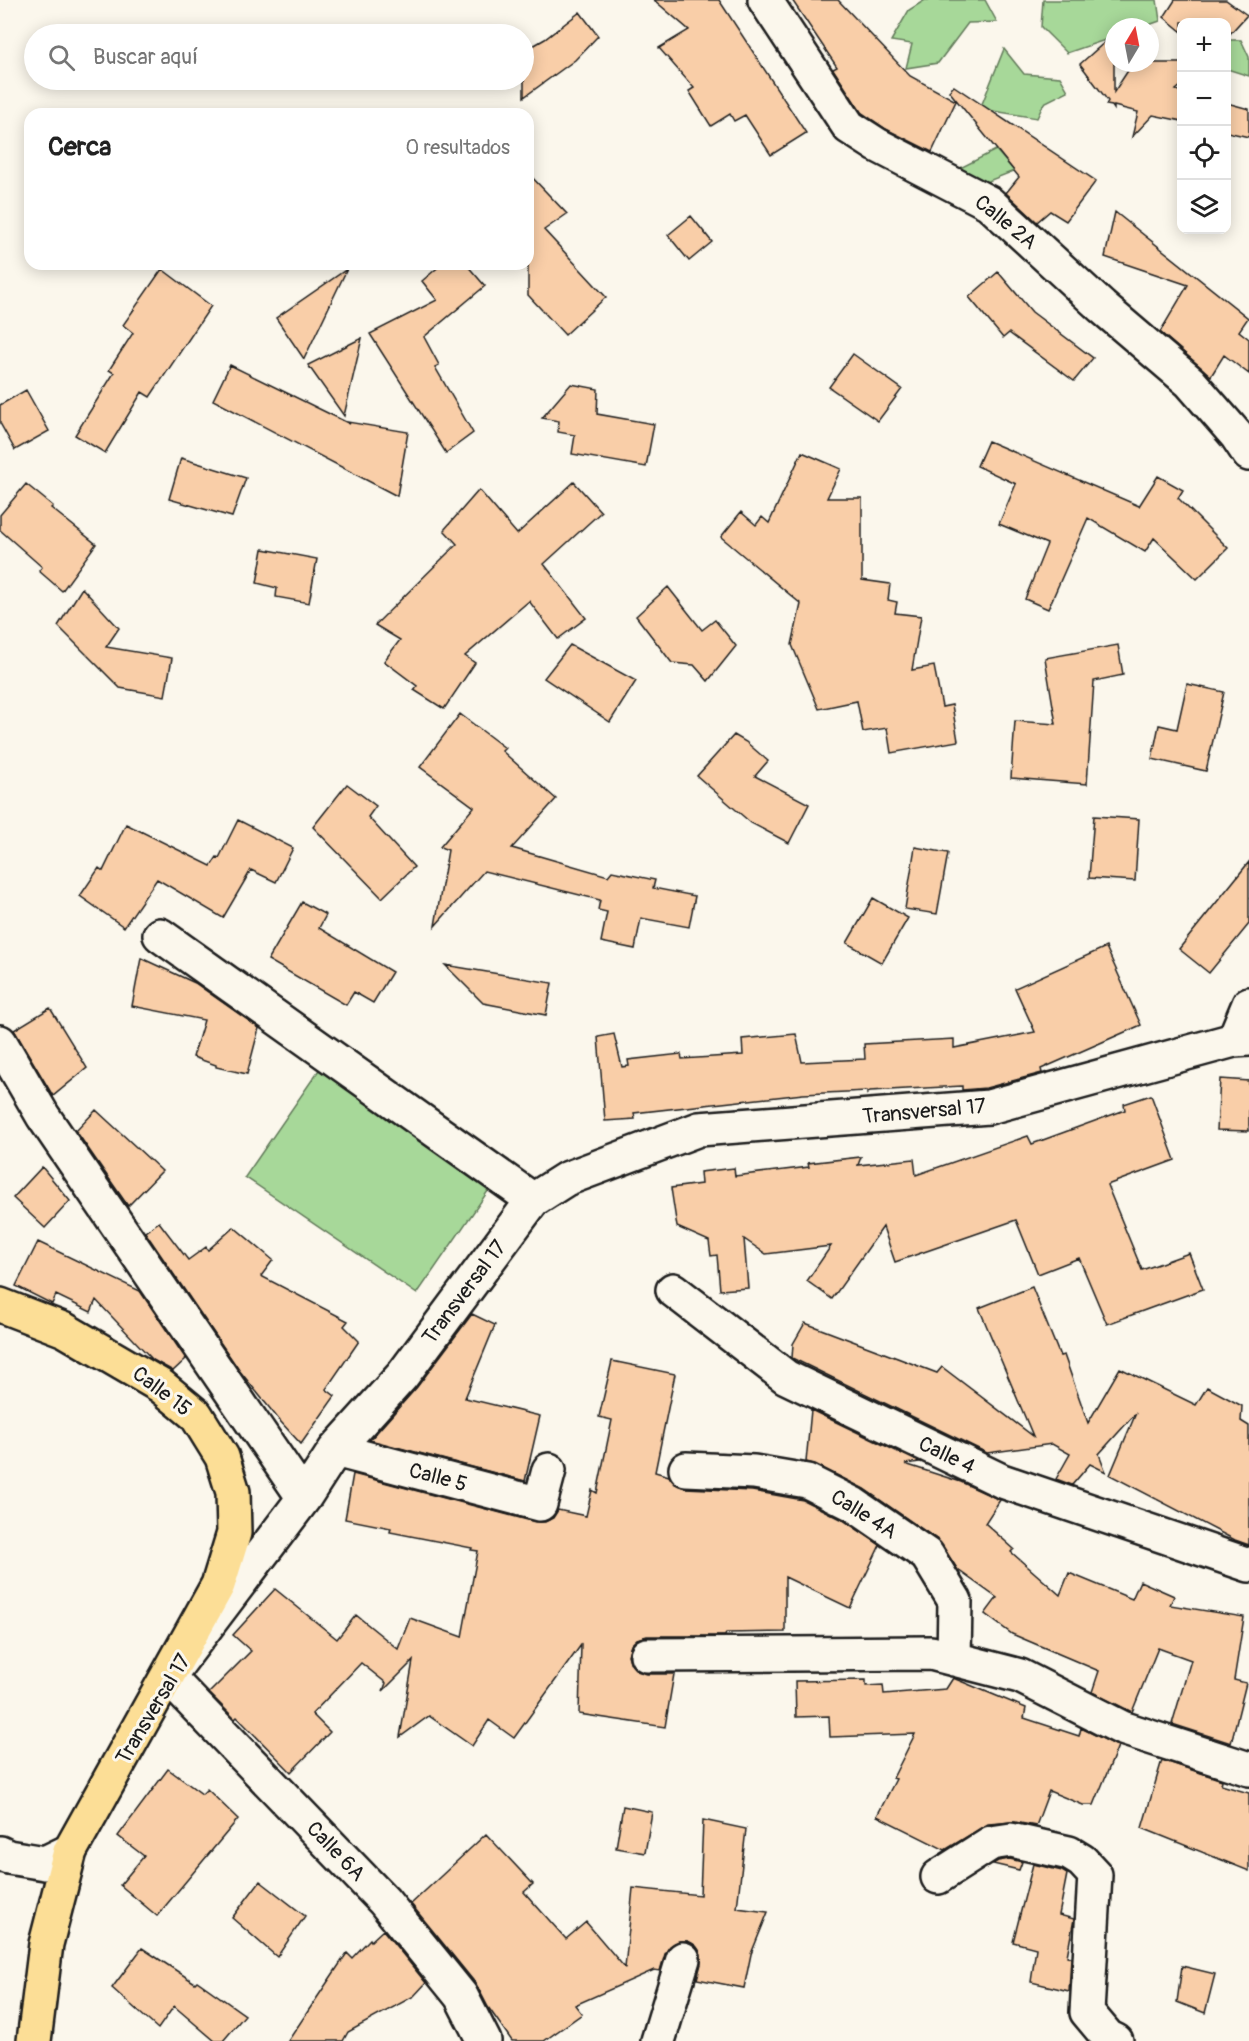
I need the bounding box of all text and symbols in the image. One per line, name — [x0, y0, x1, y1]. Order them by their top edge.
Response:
north arrow — [1105, 18, 1159, 72]
map controls — [1177, 18, 1231, 234]
button: + — [1177, 18, 1231, 72]
search box — [24, 24, 534, 90]
icon: search — [45, 41, 78, 74]
text: Buscar aquí — [93, 43, 198, 71]
button: − — [1177, 72, 1231, 126]
button: locate — [1177, 126, 1231, 180]
text: Cerca — [48, 131, 111, 163]
text: 0 resultados — [406, 135, 510, 160]
button: layers — [1177, 180, 1231, 234]
street label: Calle 2A — [969, 189, 1043, 256]
street label: Transversal 17 — [861, 1093, 987, 1130]
street label: Transversal 17 — [416, 1235, 512, 1350]
street label: Calle 15 — [127, 1360, 197, 1422]
street label: Calle 4 — [914, 1430, 980, 1481]
street label: Calle 5 — [406, 1457, 470, 1498]
street label: Calle 4A — [825, 1484, 902, 1545]
street label: Transversal 17 — [110, 1649, 197, 1769]
street label: Calle 6A — [300, 1816, 371, 1887]

